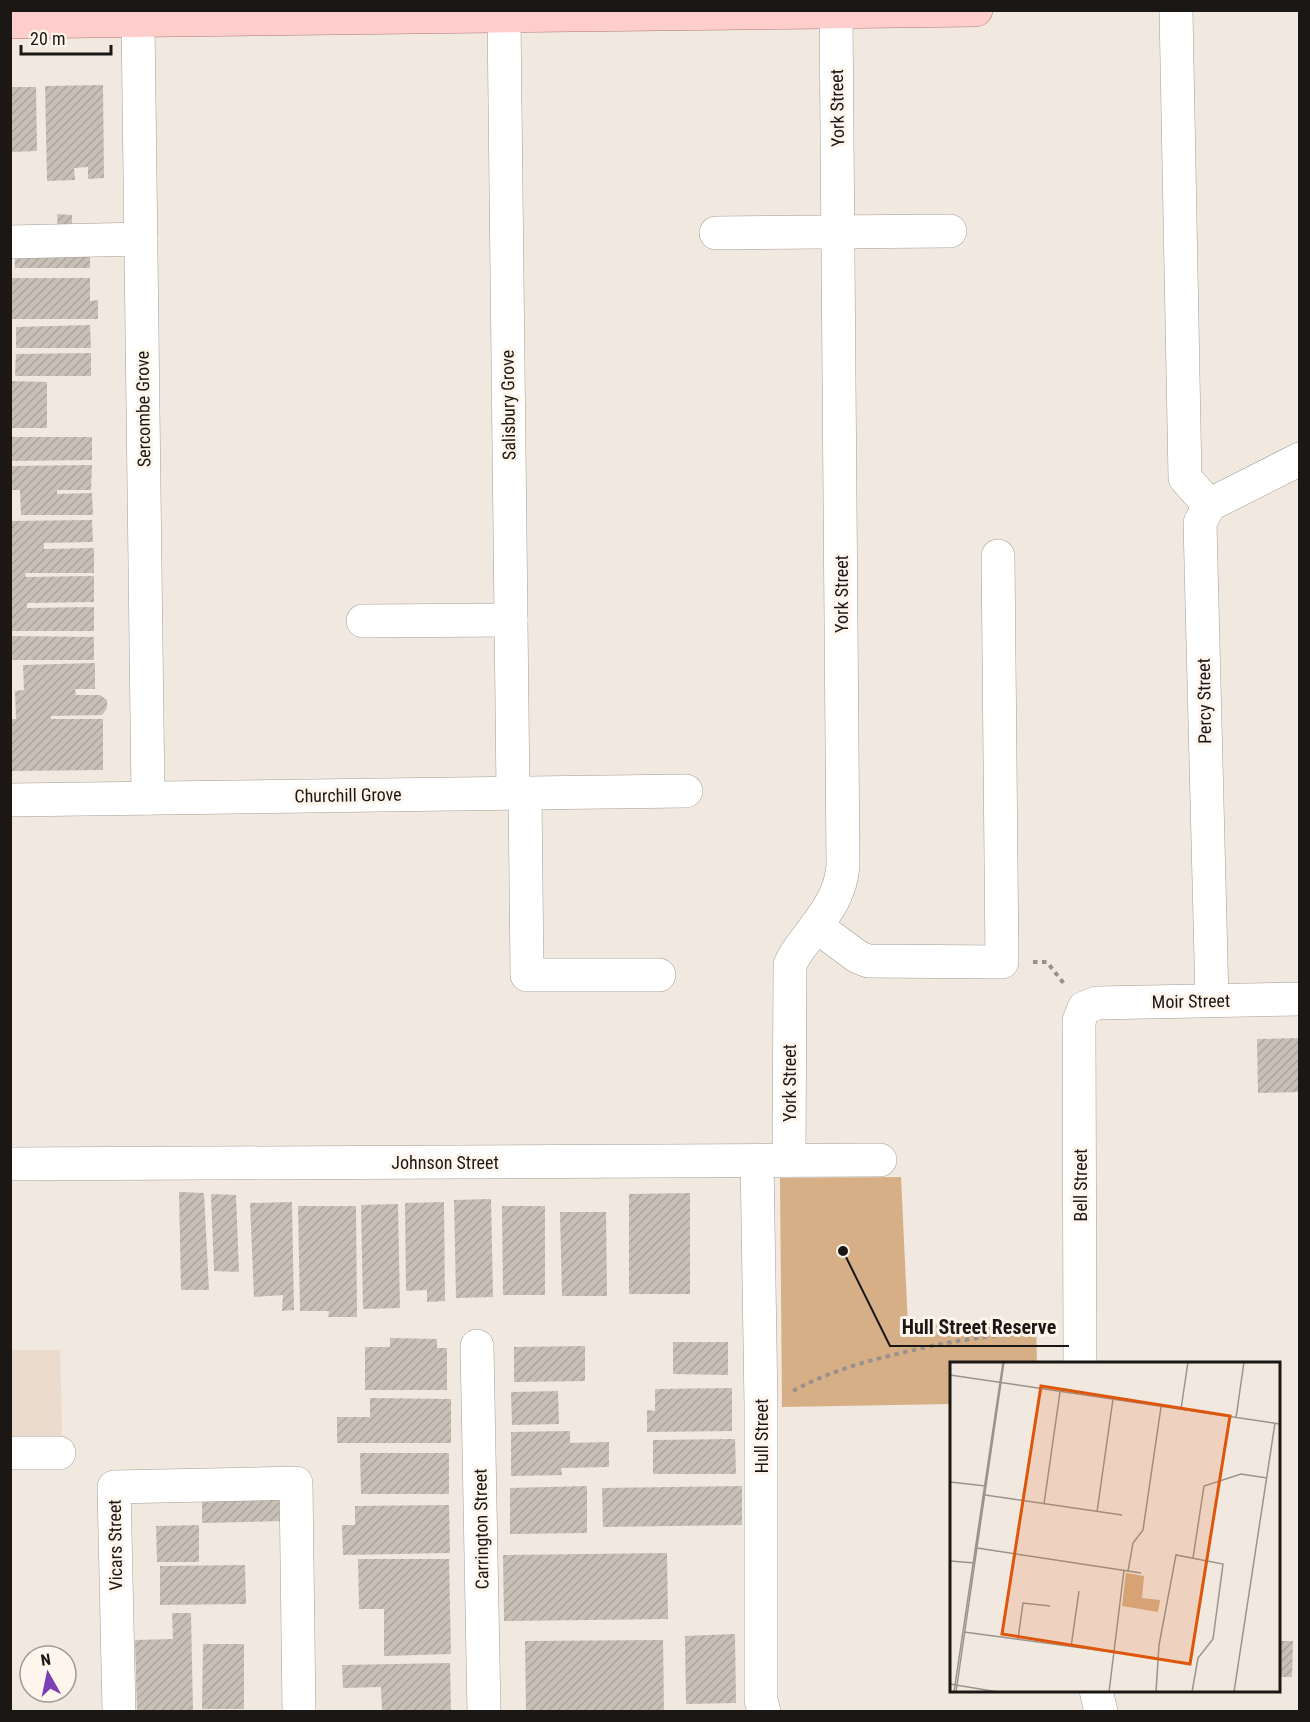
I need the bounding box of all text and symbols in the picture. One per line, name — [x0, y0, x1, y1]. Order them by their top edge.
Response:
scale bar — [21, 18, 111, 56]
text: 20 m — [30, 28, 65, 49]
street label: York Street — [826, 69, 848, 147]
street label: Salisbury Grove — [497, 350, 519, 460]
street label: Sercombe Grove — [131, 351, 155, 467]
street label: York Street — [831, 555, 852, 633]
street label: Percy Street — [1193, 658, 1215, 744]
street label: Churchill Grove — [294, 784, 402, 806]
street label: Moir Street — [1152, 990, 1230, 1012]
street label: York Street — [779, 1044, 800, 1122]
street label: Bell Street — [1070, 1149, 1091, 1221]
street label: Johnson Street — [391, 1152, 499, 1173]
callout: Hull Street Reserve — [890, 1308, 1069, 1346]
text: Hull Street Reserve — [902, 1315, 1056, 1339]
inset map — [950, 1362, 1280, 1692]
street label: Hull Street — [751, 1399, 772, 1473]
street label: Carrington Street — [469, 1468, 493, 1590]
street label: Vicars Street — [104, 1499, 126, 1591]
north arrow — [18, 1644, 78, 1704]
text: N — [39, 1650, 52, 1670]

